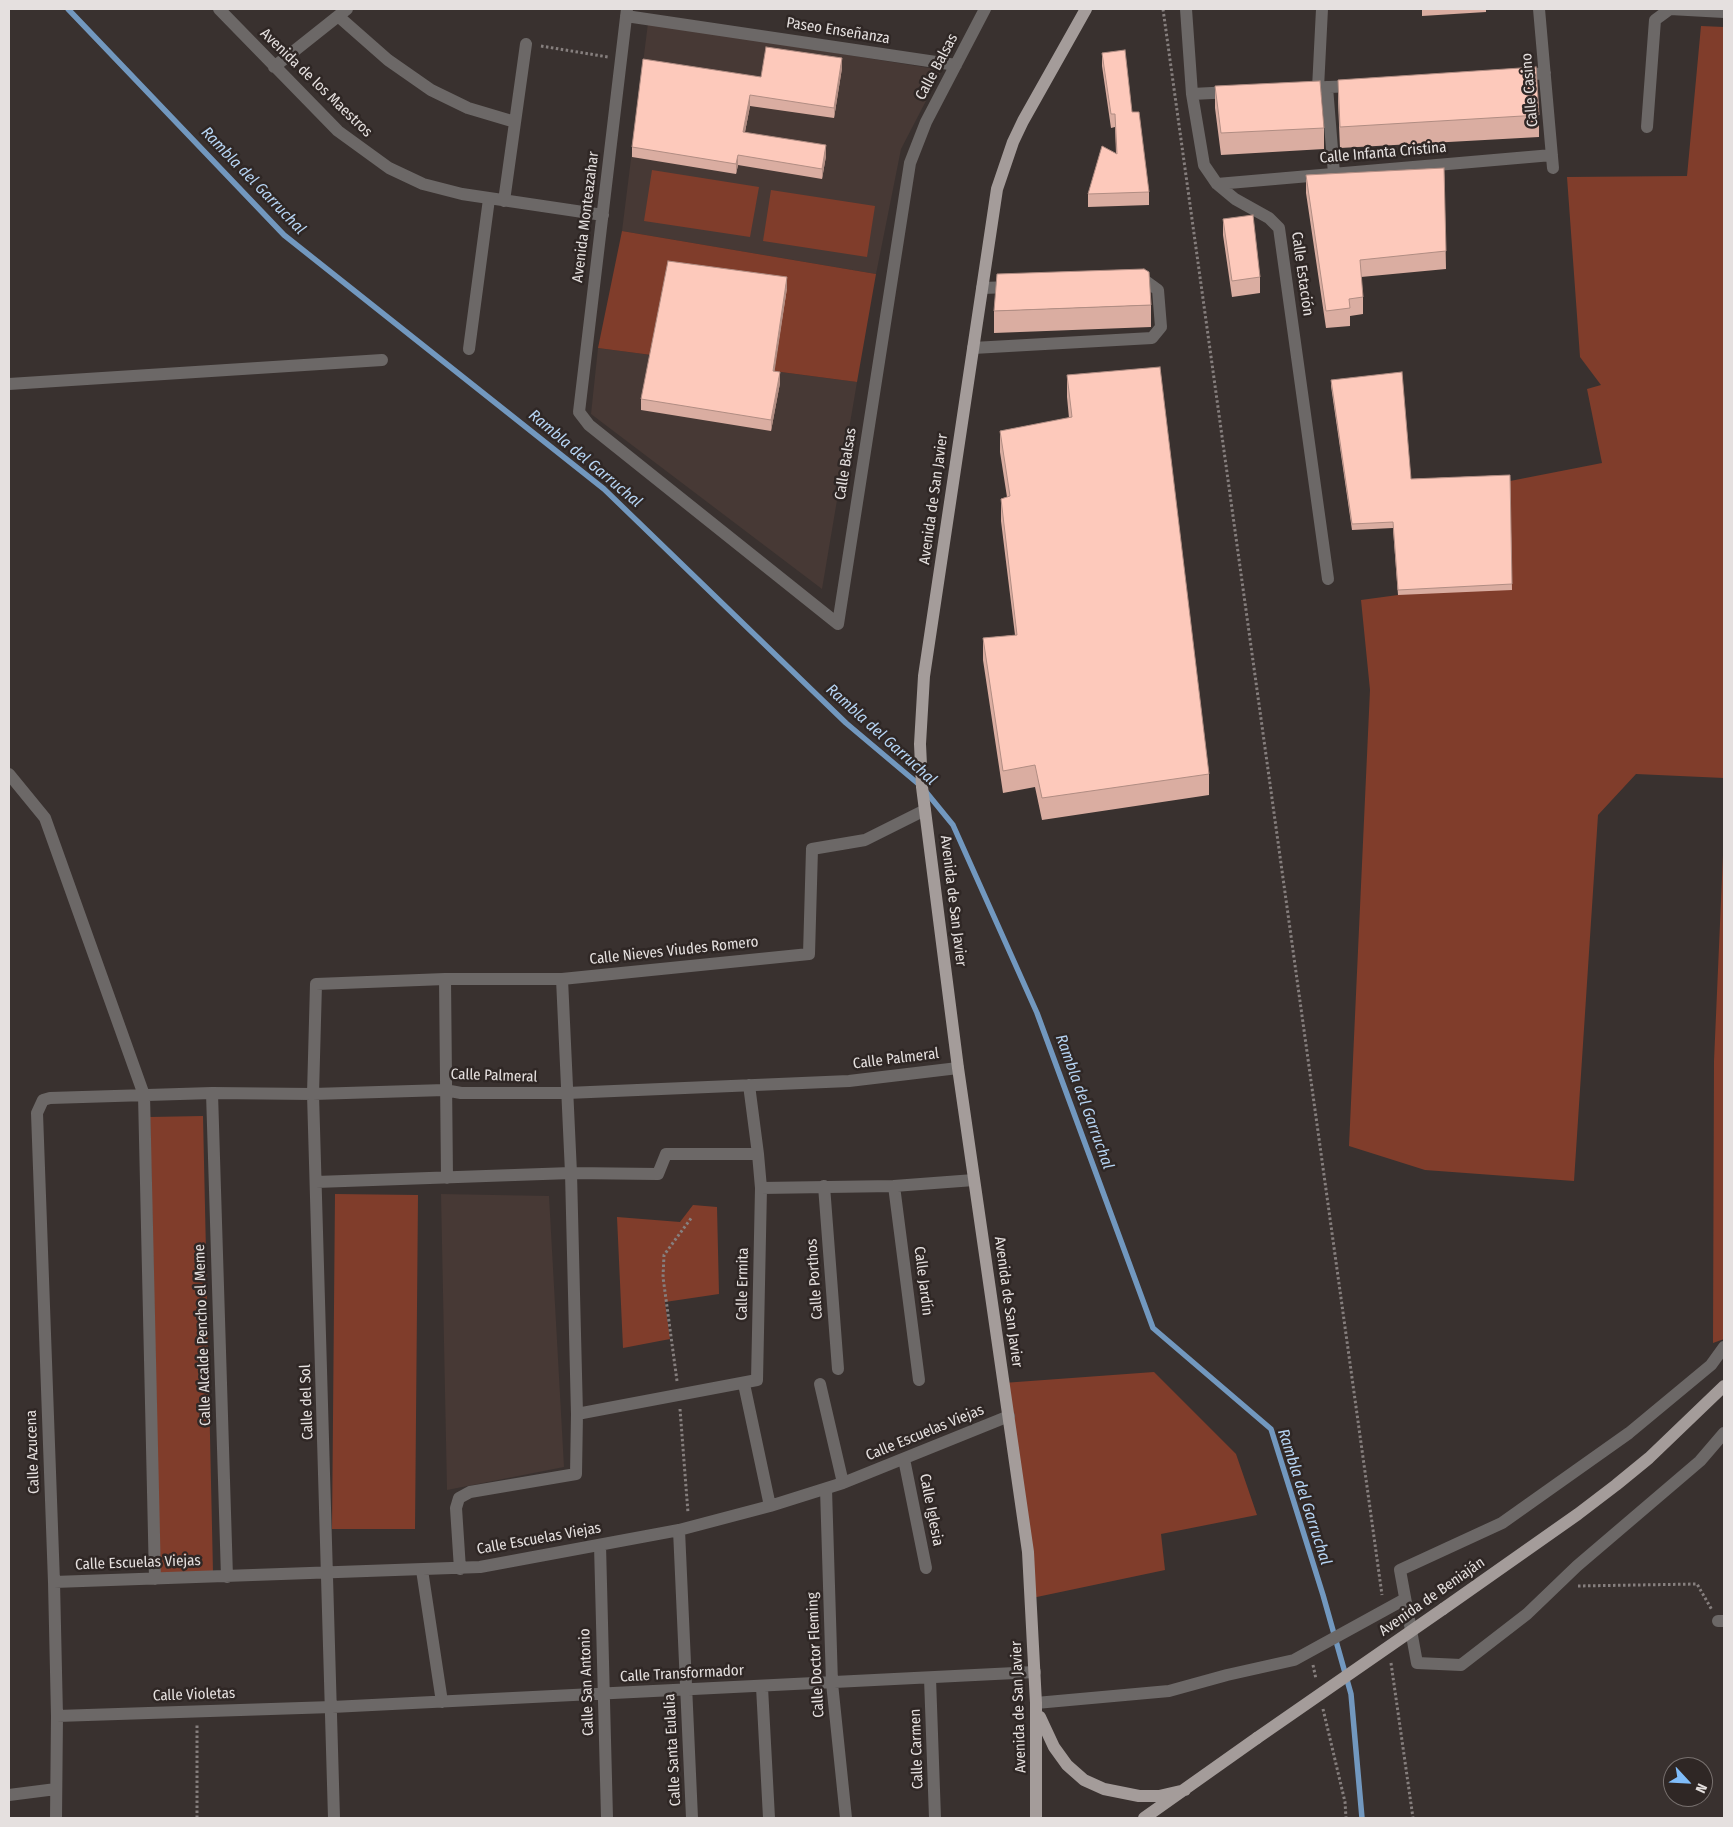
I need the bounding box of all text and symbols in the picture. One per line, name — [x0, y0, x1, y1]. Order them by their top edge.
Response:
street label: Paseo Enseñanza — [785, 14, 891, 48]
street label: Avenida de los Maestros — [256, 25, 376, 141]
street label: Calle Balsas — [912, 31, 962, 103]
street label: Calle Casino — [1518, 52, 1542, 128]
water label: Rambla del Garruchal — [197, 123, 309, 239]
street label: Calle Infanta Cristina — [1319, 138, 1447, 168]
street label: Avenida Monteazahar — [569, 150, 603, 284]
street label: Calle Estación — [1287, 231, 1317, 317]
water label: Rambla del Garruchal — [524, 406, 646, 512]
street label: Calle Balsas — [831, 427, 861, 501]
street label: Avenida de San Javier — [916, 432, 952, 566]
water label: Rambla del Garruchal — [822, 680, 940, 790]
street label: Avenida de San Javier — [936, 834, 970, 968]
street label: Calle Nieves Viudes Romero — [589, 933, 759, 969]
water label: Rambla del Garruchal — [1051, 1032, 1117, 1172]
street label: Calle Palmeral — [852, 1045, 940, 1073]
street label: Calle Palmeral — [450, 1065, 538, 1087]
street label: Avenida de San Javier — [990, 1235, 1026, 1369]
street label: Calle Porthos — [803, 1238, 827, 1320]
street label: Calle Alcalde Pencho el Meme — [191, 1244, 215, 1426]
street label: Calle Jardín — [910, 1245, 936, 1317]
street label: Calle Ermita — [733, 1247, 753, 1321]
street label: Calle del Sol — [297, 1364, 317, 1440]
street label: Calle Escuelas Viejas — [863, 1401, 987, 1465]
street label: Calle Azucena — [23, 1410, 43, 1494]
water label: Rambla del Garruchal — [1273, 1427, 1335, 1567]
street label: Calle Iglesia — [915, 1472, 947, 1548]
street label: Calle Escuelas Viejas — [476, 1519, 602, 1559]
street label: Calle Escuelas Viejas — [75, 1552, 201, 1574]
street label: Avenida de Beniaján — [1376, 1554, 1488, 1640]
street label: Calle Doctor Fleming — [804, 1592, 828, 1718]
street label: Calle San Antonio — [576, 1628, 598, 1736]
street label: Avenida de San Javier — [1008, 1641, 1030, 1773]
street label: Calle Transformador — [620, 1662, 744, 1686]
street label: Calle Violetas — [152, 1685, 236, 1705]
street label: Calle Santa Eulalia — [661, 1693, 685, 1807]
street label: Calle Carmen — [907, 1709, 927, 1789]
north arrow — [1663, 1757, 1713, 1807]
text: N — [1692, 1781, 1711, 1796]

